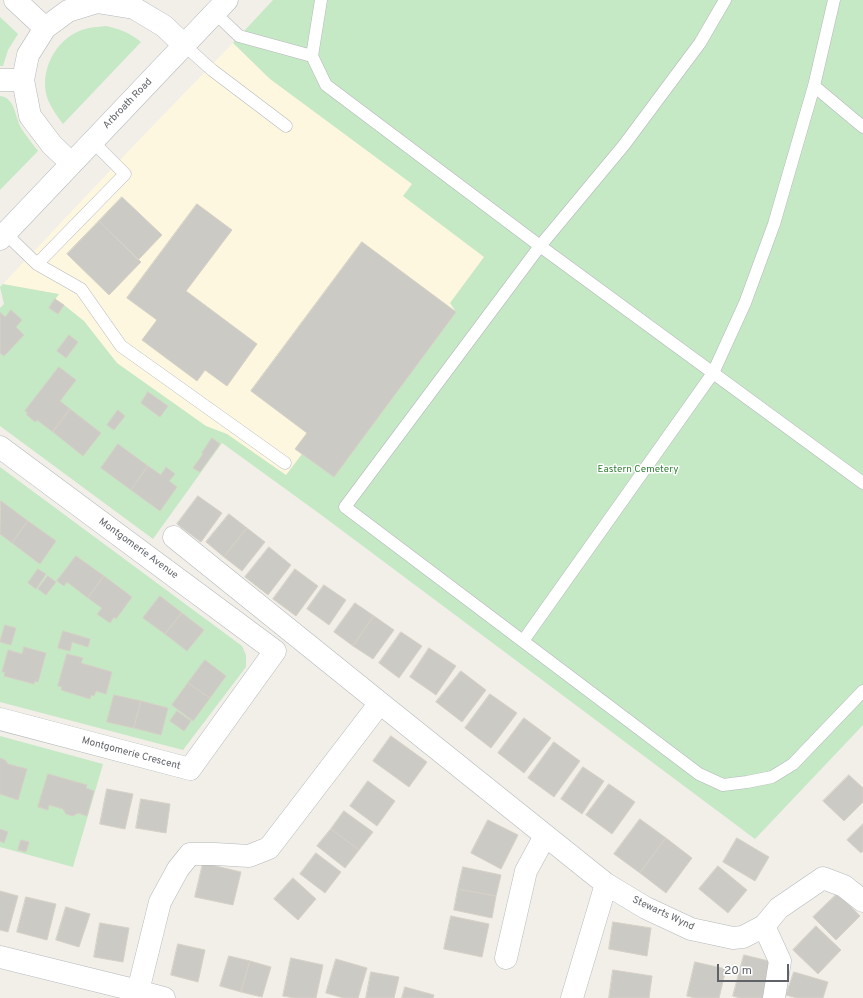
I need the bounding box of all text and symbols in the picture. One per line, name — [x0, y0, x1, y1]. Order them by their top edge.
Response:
street label: Arbroath Road — [101, 76, 155, 132]
park label: Eastern Cemetery — [597, 464, 679, 476]
street label: Montgomerie Avenue — [96, 516, 180, 582]
street label: Montgomerie Crescent — [80, 735, 182, 773]
street label: Stewarts Wynd — [630, 894, 696, 934]
scale bar — [719, 956, 791, 982]
text: 20 m — [724, 963, 752, 979]

